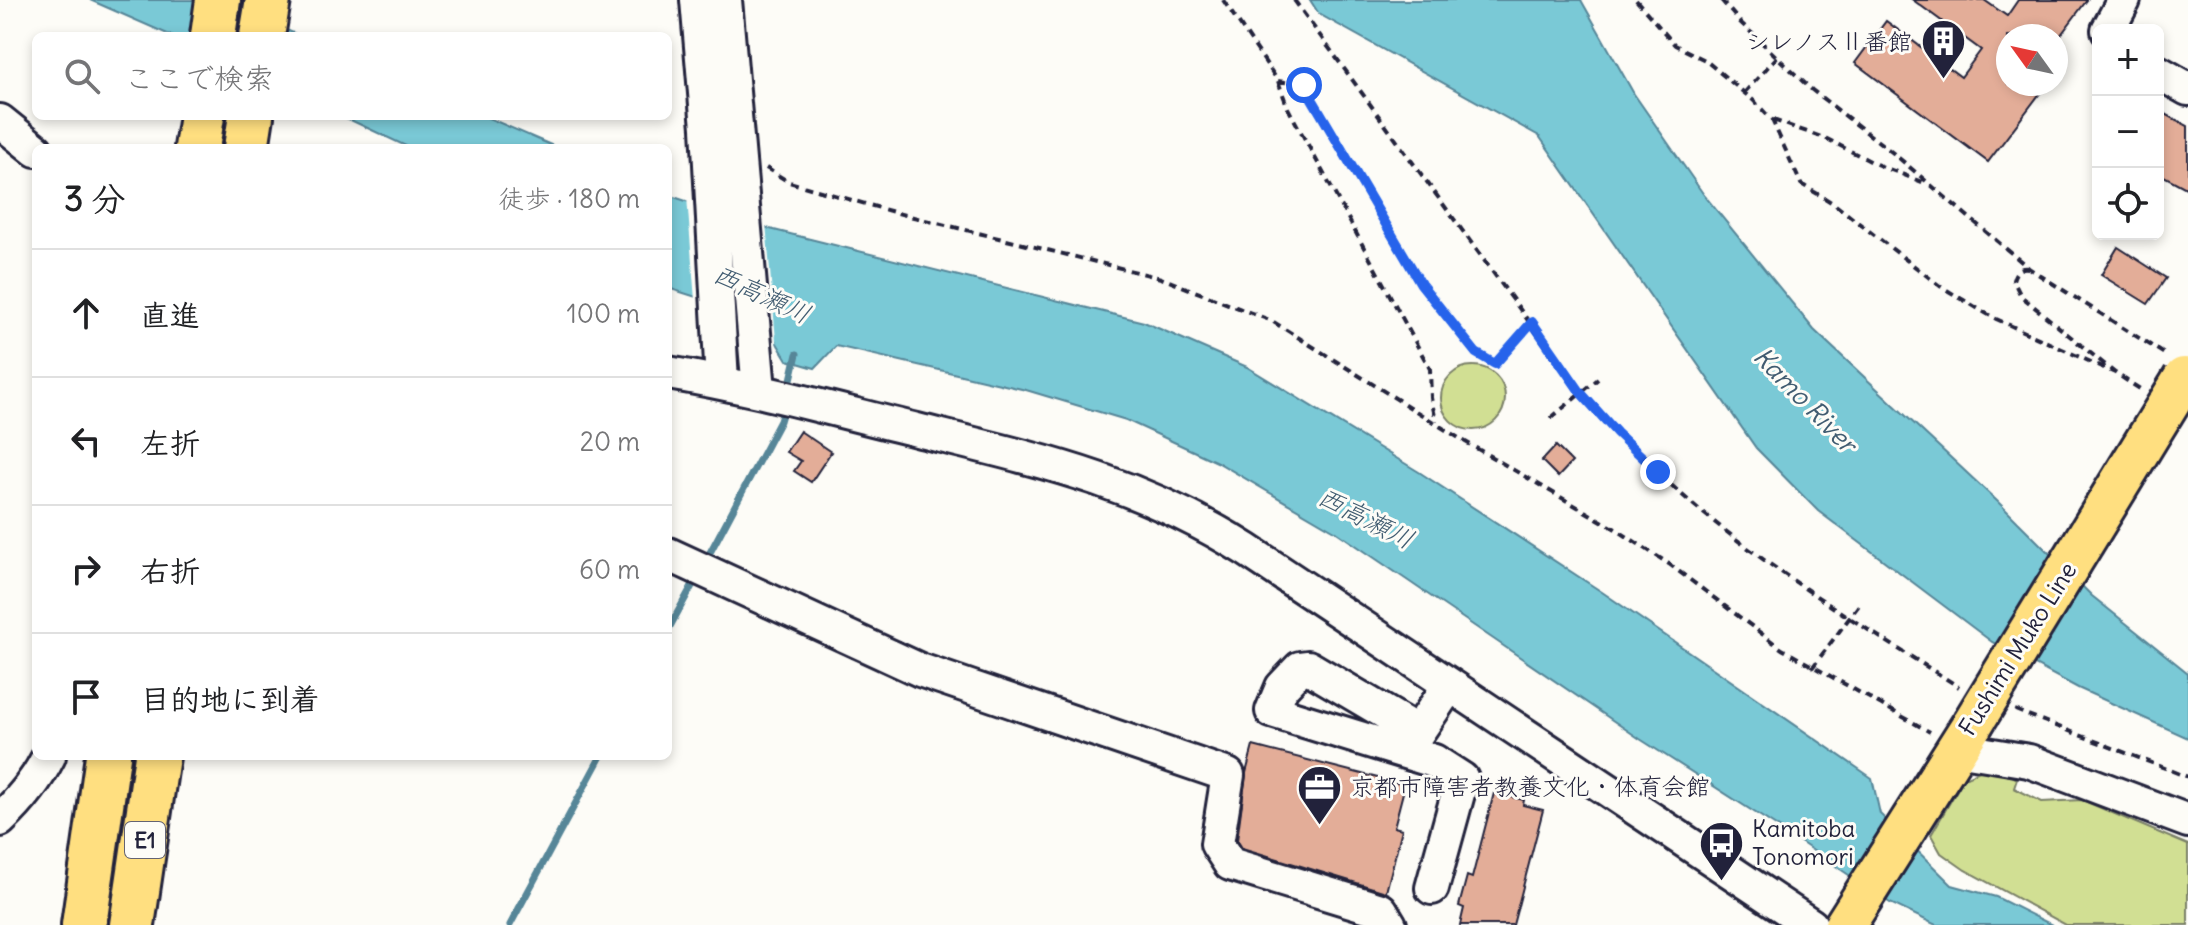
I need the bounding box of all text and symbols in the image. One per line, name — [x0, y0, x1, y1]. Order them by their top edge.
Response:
building icon: シレノスⅡ番館 — [1919, 18, 1967, 81]
north arrow — [1996, 24, 2068, 96]
map controls — [2092, 24, 2164, 240]
button: + — [2092, 24, 2164, 96]
place label: シレノスⅡ番館 — [1745, 26, 1912, 56]
search box — [32, 32, 672, 120]
icon: search — [60, 54, 104, 98]
text: ここで検索 — [124, 59, 274, 97]
route start — [1286, 67, 1322, 103]
button: − — [2092, 96, 2164, 168]
button: locate — [2092, 168, 2164, 240]
text: 3 分 — [64, 177, 125, 220]
text: 徒歩 · 180 m — [498, 182, 640, 215]
water label: 西高瀬川 — [708, 257, 816, 330]
icon: ahead — [64, 291, 108, 335]
text: 直進 — [140, 296, 200, 334]
text: 100 m — [566, 297, 640, 330]
water label: Kamo River — [1747, 340, 1866, 462]
icon: left — [64, 419, 108, 463]
text: 左折 — [140, 424, 200, 462]
text: 20 m — [580, 425, 640, 458]
route end — [1640, 454, 1676, 490]
water label: 西高瀬川 — [1312, 479, 1420, 556]
icon: right — [64, 547, 108, 591]
text: 右折 — [140, 552, 200, 590]
text: 60 m — [579, 553, 640, 586]
street label: Fushimi Muko Line — [1952, 556, 2083, 741]
icon: arrive — [64, 675, 108, 719]
text: 目的地に到着 — [140, 680, 320, 718]
office icon: 京都市障害者教養文化・体育会館 — [1295, 763, 1343, 826]
place label: 京都市障害者教養文化・体育会館 — [1350, 771, 1710, 801]
place label: Kamitoba Tonomori — [1752, 813, 1855, 871]
bus stop icon: Kamitoba Tonomori — [1697, 819, 1745, 882]
road number: E1 — [125, 822, 165, 858]

